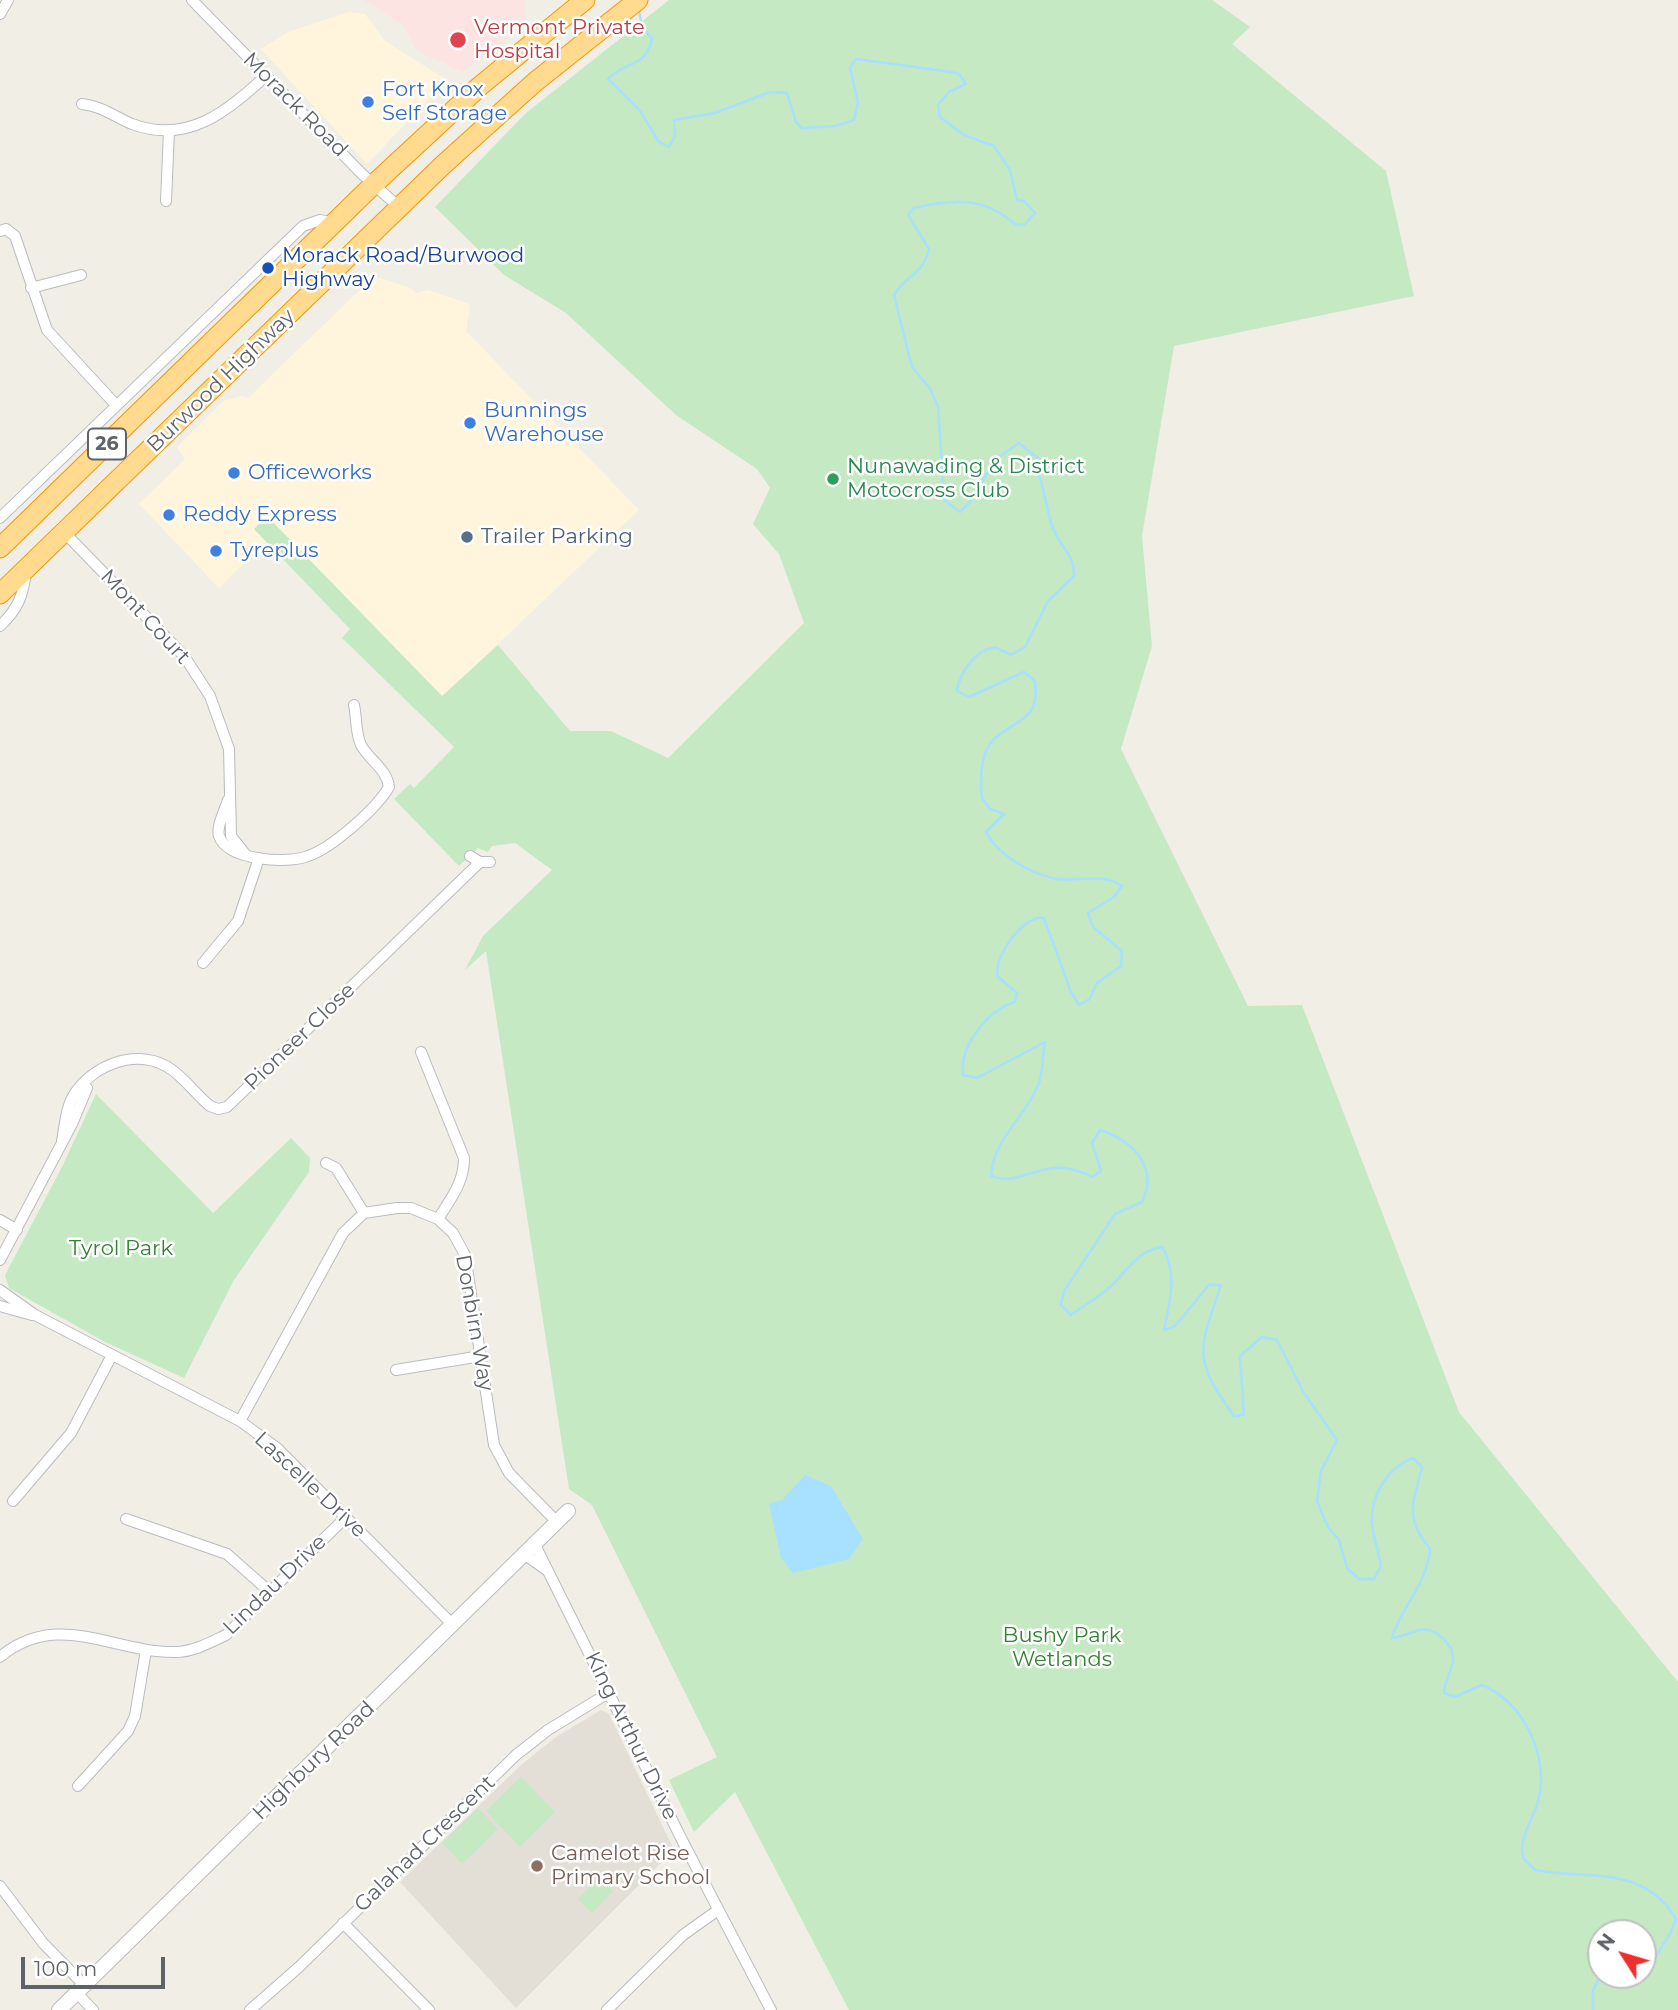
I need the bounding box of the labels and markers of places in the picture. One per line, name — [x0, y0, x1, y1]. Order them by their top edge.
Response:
place label: Vermont Private Hospital — [474, 15, 645, 65]
marker: Vermont Private Hospital — [448, 30, 468, 50]
place label: Fort Knox Self Storage — [382, 77, 507, 127]
marker: Fort Knox Self Storage — [360, 94, 376, 110]
place label: Morack Road/Burwood Highway — [282, 243, 524, 293]
marker: Morack Road/Burwood Highway — [260, 260, 276, 276]
place label: Bunnings Warehouse — [484, 398, 604, 448]
marker: Bunnings Warehouse — [462, 415, 478, 431]
place label: Nunawading & District Motocross Club — [847, 454, 1085, 504]
place label: Officeworks — [248, 460, 372, 486]
marker: Officeworks — [226, 465, 242, 481]
marker: Nunawading & District Motocross Club — [825, 471, 841, 487]
place label: Reddy Express — [183, 502, 337, 528]
marker: Reddy Express — [161, 507, 177, 523]
place label: Trailer Parking — [481, 524, 633, 550]
marker: Trailer Parking — [459, 529, 475, 545]
place label: Tyreplus — [230, 538, 319, 564]
marker: Tyreplus — [208, 543, 224, 559]
place label: Camelot Rise Primary School — [551, 1841, 710, 1891]
marker: Camelot Rise Primary School — [529, 1858, 545, 1874]

